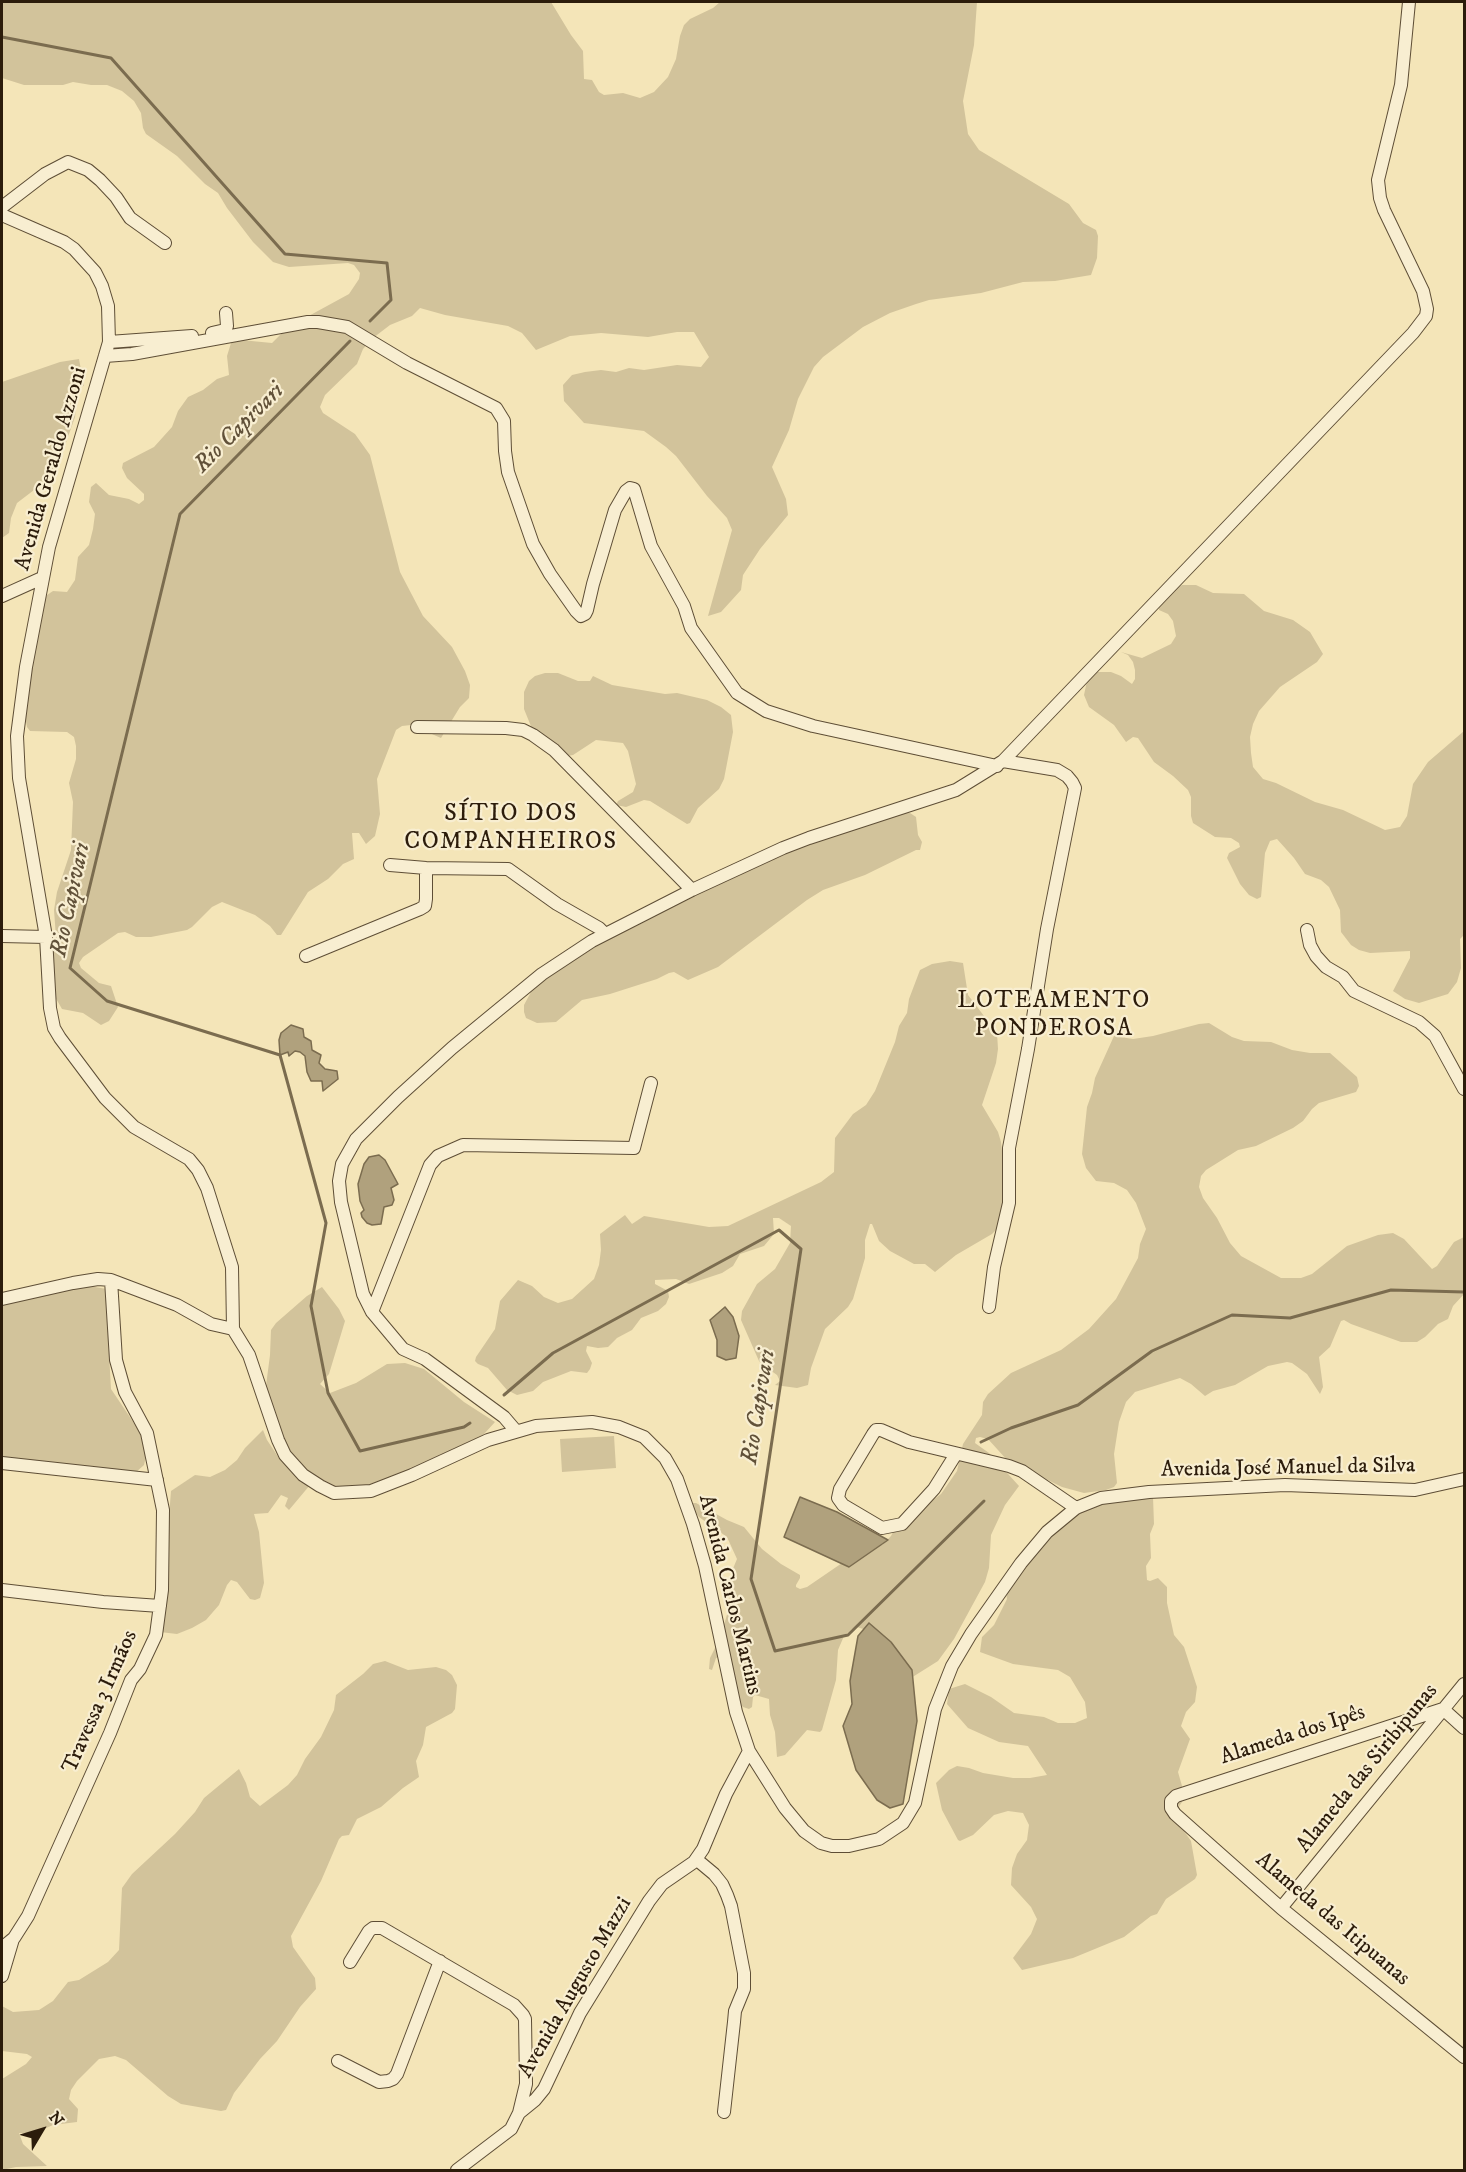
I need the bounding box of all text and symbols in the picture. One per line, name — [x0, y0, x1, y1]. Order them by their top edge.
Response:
street label: Avenida Geraldo Azzoni — [10, 364, 94, 574]
water label: Rio Capivari — [189, 378, 291, 480]
district label: SÍTIO DOS COMPANHEIROS — [404, 801, 618, 857]
water label: Rio Capivari — [46, 840, 98, 960]
district label: LOTEAMENTO PONDEROSA — [957, 988, 1151, 1044]
water label: Rio Capivari — [737, 1347, 783, 1467]
street label: Avenida José Manuel da Silva — [1161, 1454, 1415, 1484]
street label: Avenida Carlos Martins — [691, 1492, 767, 1698]
street label: Travessa 3 Irmãos — [58, 1627, 144, 1777]
street label: Alameda das Siribipunas — [1292, 1679, 1444, 1859]
street label: Alameda dos Ipês — [1217, 1700, 1369, 1772]
street label: Alameda das Itipuanas — [1249, 1848, 1415, 1992]
street label: Avenida Augusto Mazzi — [513, 1893, 639, 2083]
north arrow — [12, 2100, 72, 2160]
text: N — [44, 2108, 68, 2130]

